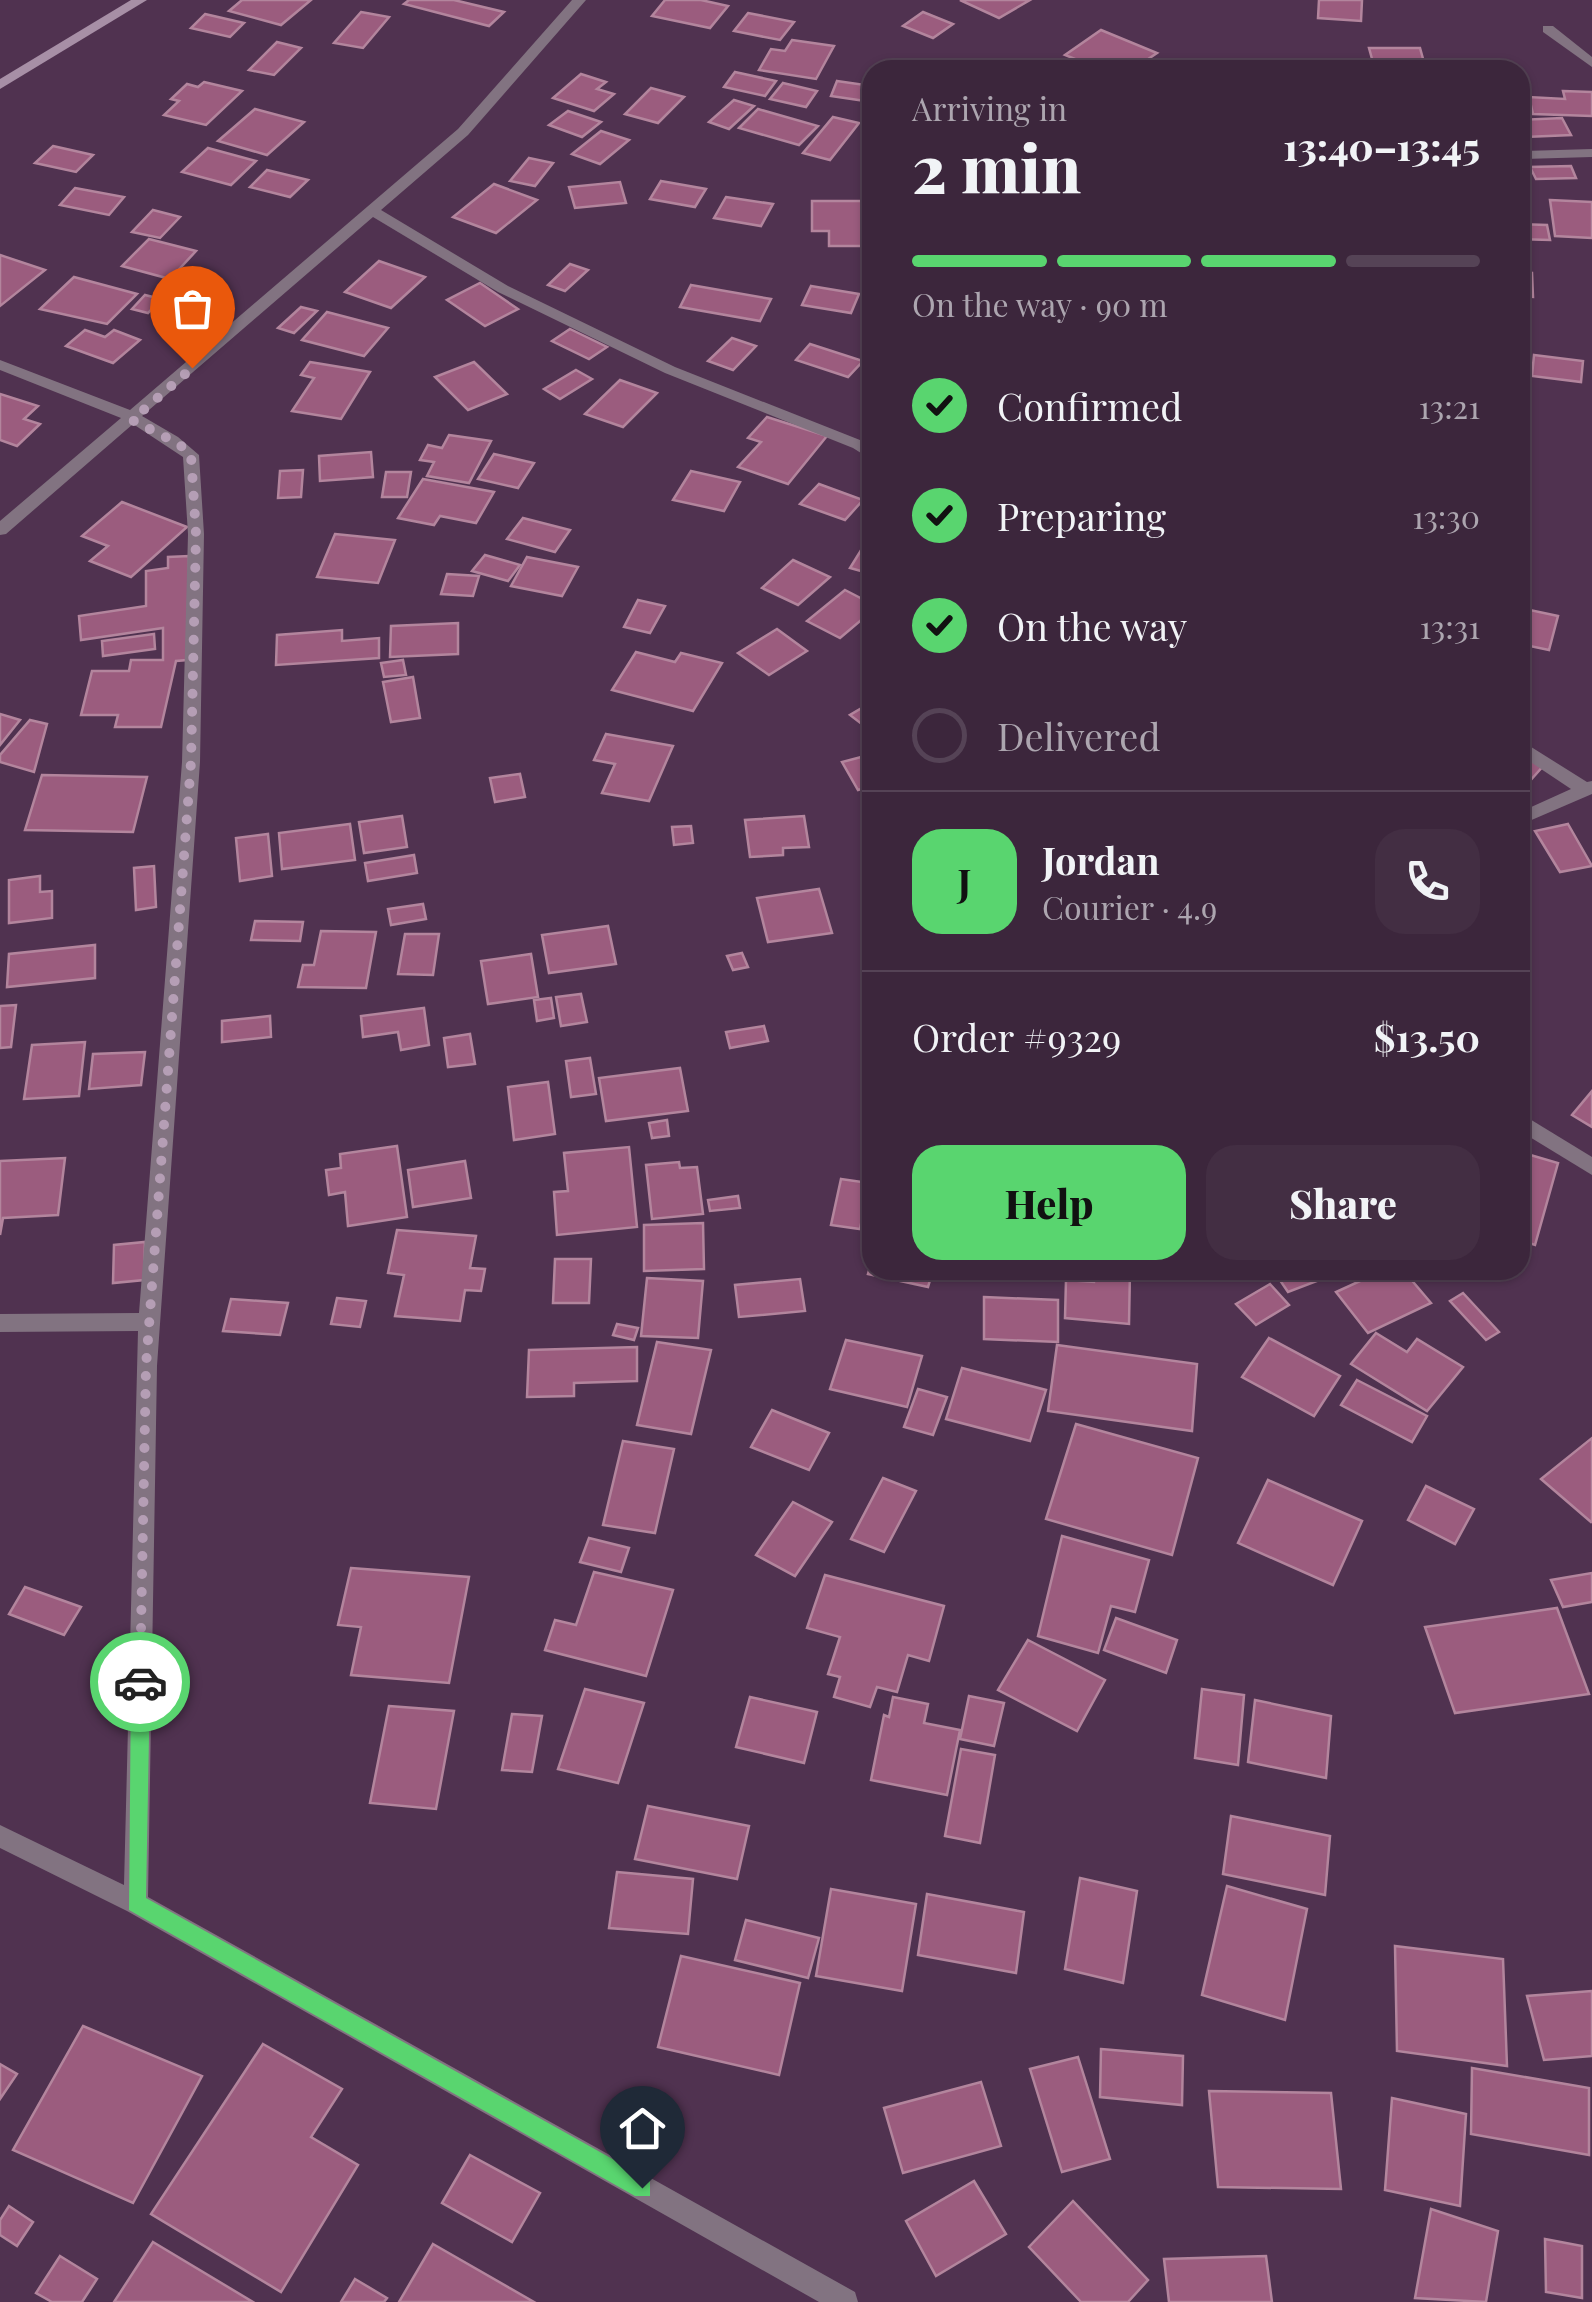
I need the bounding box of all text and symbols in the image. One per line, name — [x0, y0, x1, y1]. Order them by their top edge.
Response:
text: Arriving in — [912, 86, 1067, 129]
text: 13:40–13:45 — [1283, 120, 1480, 171]
text: 2 min — [912, 123, 1081, 209]
pin — [150, 266, 235, 369]
icon: bag — [165, 281, 220, 336]
text: On the way · 90 m — [912, 282, 1168, 325]
icon: check — [912, 378, 967, 433]
text: Confirmed — [997, 380, 1182, 431]
text: 13:21 — [1419, 384, 1480, 427]
icon: check — [912, 488, 967, 543]
text: Preparing — [997, 490, 1166, 541]
text: 13:30 — [1412, 494, 1480, 537]
icon: check — [912, 598, 967, 653]
text: On the way — [997, 600, 1187, 651]
text: 13:31 — [1419, 604, 1480, 647]
text: Delivered — [997, 710, 1161, 761]
button: phone — [1375, 829, 1480, 934]
text: Jordan — [1042, 834, 1160, 885]
text: J — [958, 856, 971, 907]
text: Courier · 4.9 — [1042, 885, 1217, 928]
text: Order #9329 — [912, 1011, 1121, 1062]
text: $13.50 — [1374, 1011, 1480, 1062]
button: Help — [912, 1145, 1186, 1260]
button: Share — [1206, 1145, 1480, 1260]
courier — [90, 1632, 190, 1732]
icon: car — [113, 1655, 168, 1710]
pin — [600, 2086, 685, 2189]
icon: home — [615, 2101, 670, 2156]

